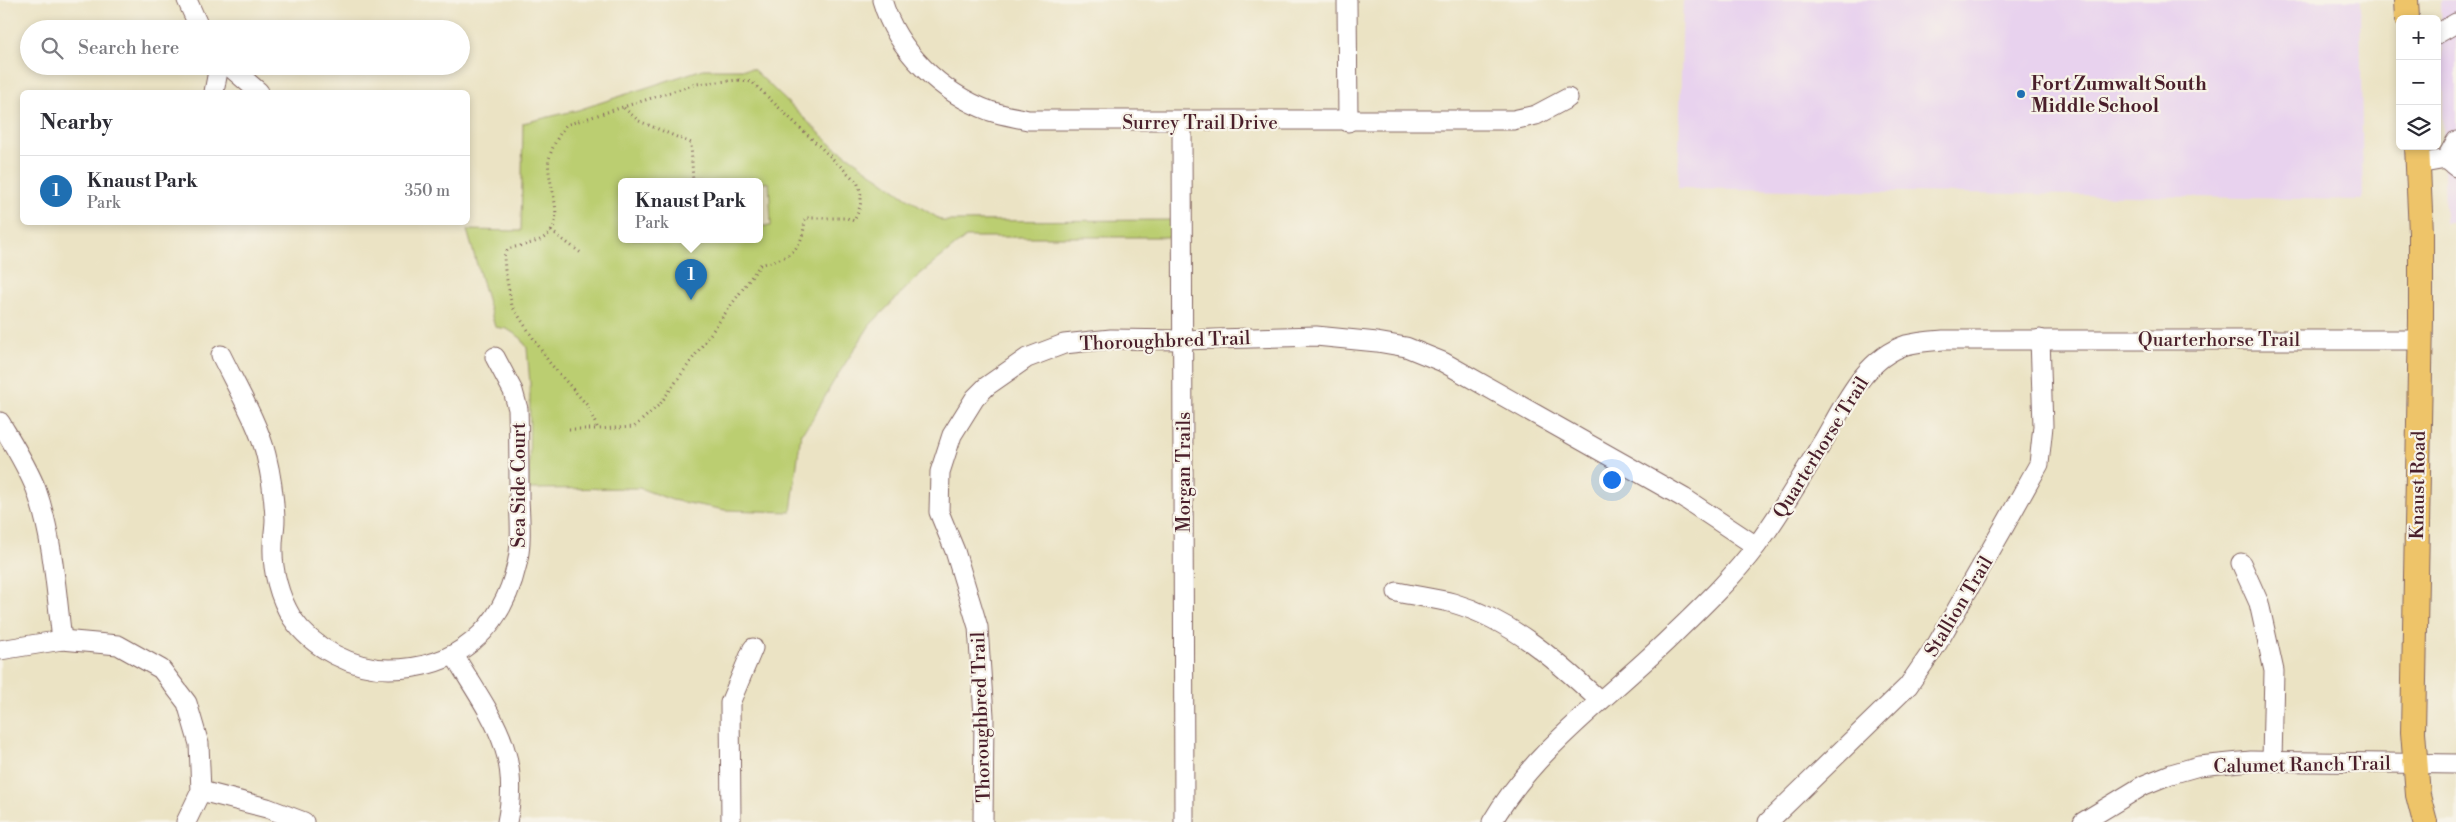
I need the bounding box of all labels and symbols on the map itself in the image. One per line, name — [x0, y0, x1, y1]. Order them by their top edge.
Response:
place label: Fort Zumwalt South Middle School — [2031, 72, 2207, 118]
marker: Fort Zumwalt South Middle School — [2015, 88, 2027, 100]
street label: Surrey Trail Drive — [1122, 111, 1278, 135]
pin: 1 — [675, 259, 707, 300]
street label: Thoroughbred Trail — [1079, 326, 1251, 356]
street label: Quarterhorse Trail — [2138, 328, 2301, 352]
street label: Quarterhorse Trail — [1768, 372, 1874, 523]
street label: Morgan Trails — [1172, 412, 1196, 532]
street label: Sea Side Court — [507, 422, 531, 548]
street label: Knaust Road — [2405, 430, 2431, 540]
your location — [1599, 467, 1625, 493]
street label: Stallion Trail — [1919, 552, 1998, 661]
street label: Thoroughbred Trail — [966, 631, 996, 803]
street label: Calumet Ranch Trail — [2213, 751, 2391, 779]

